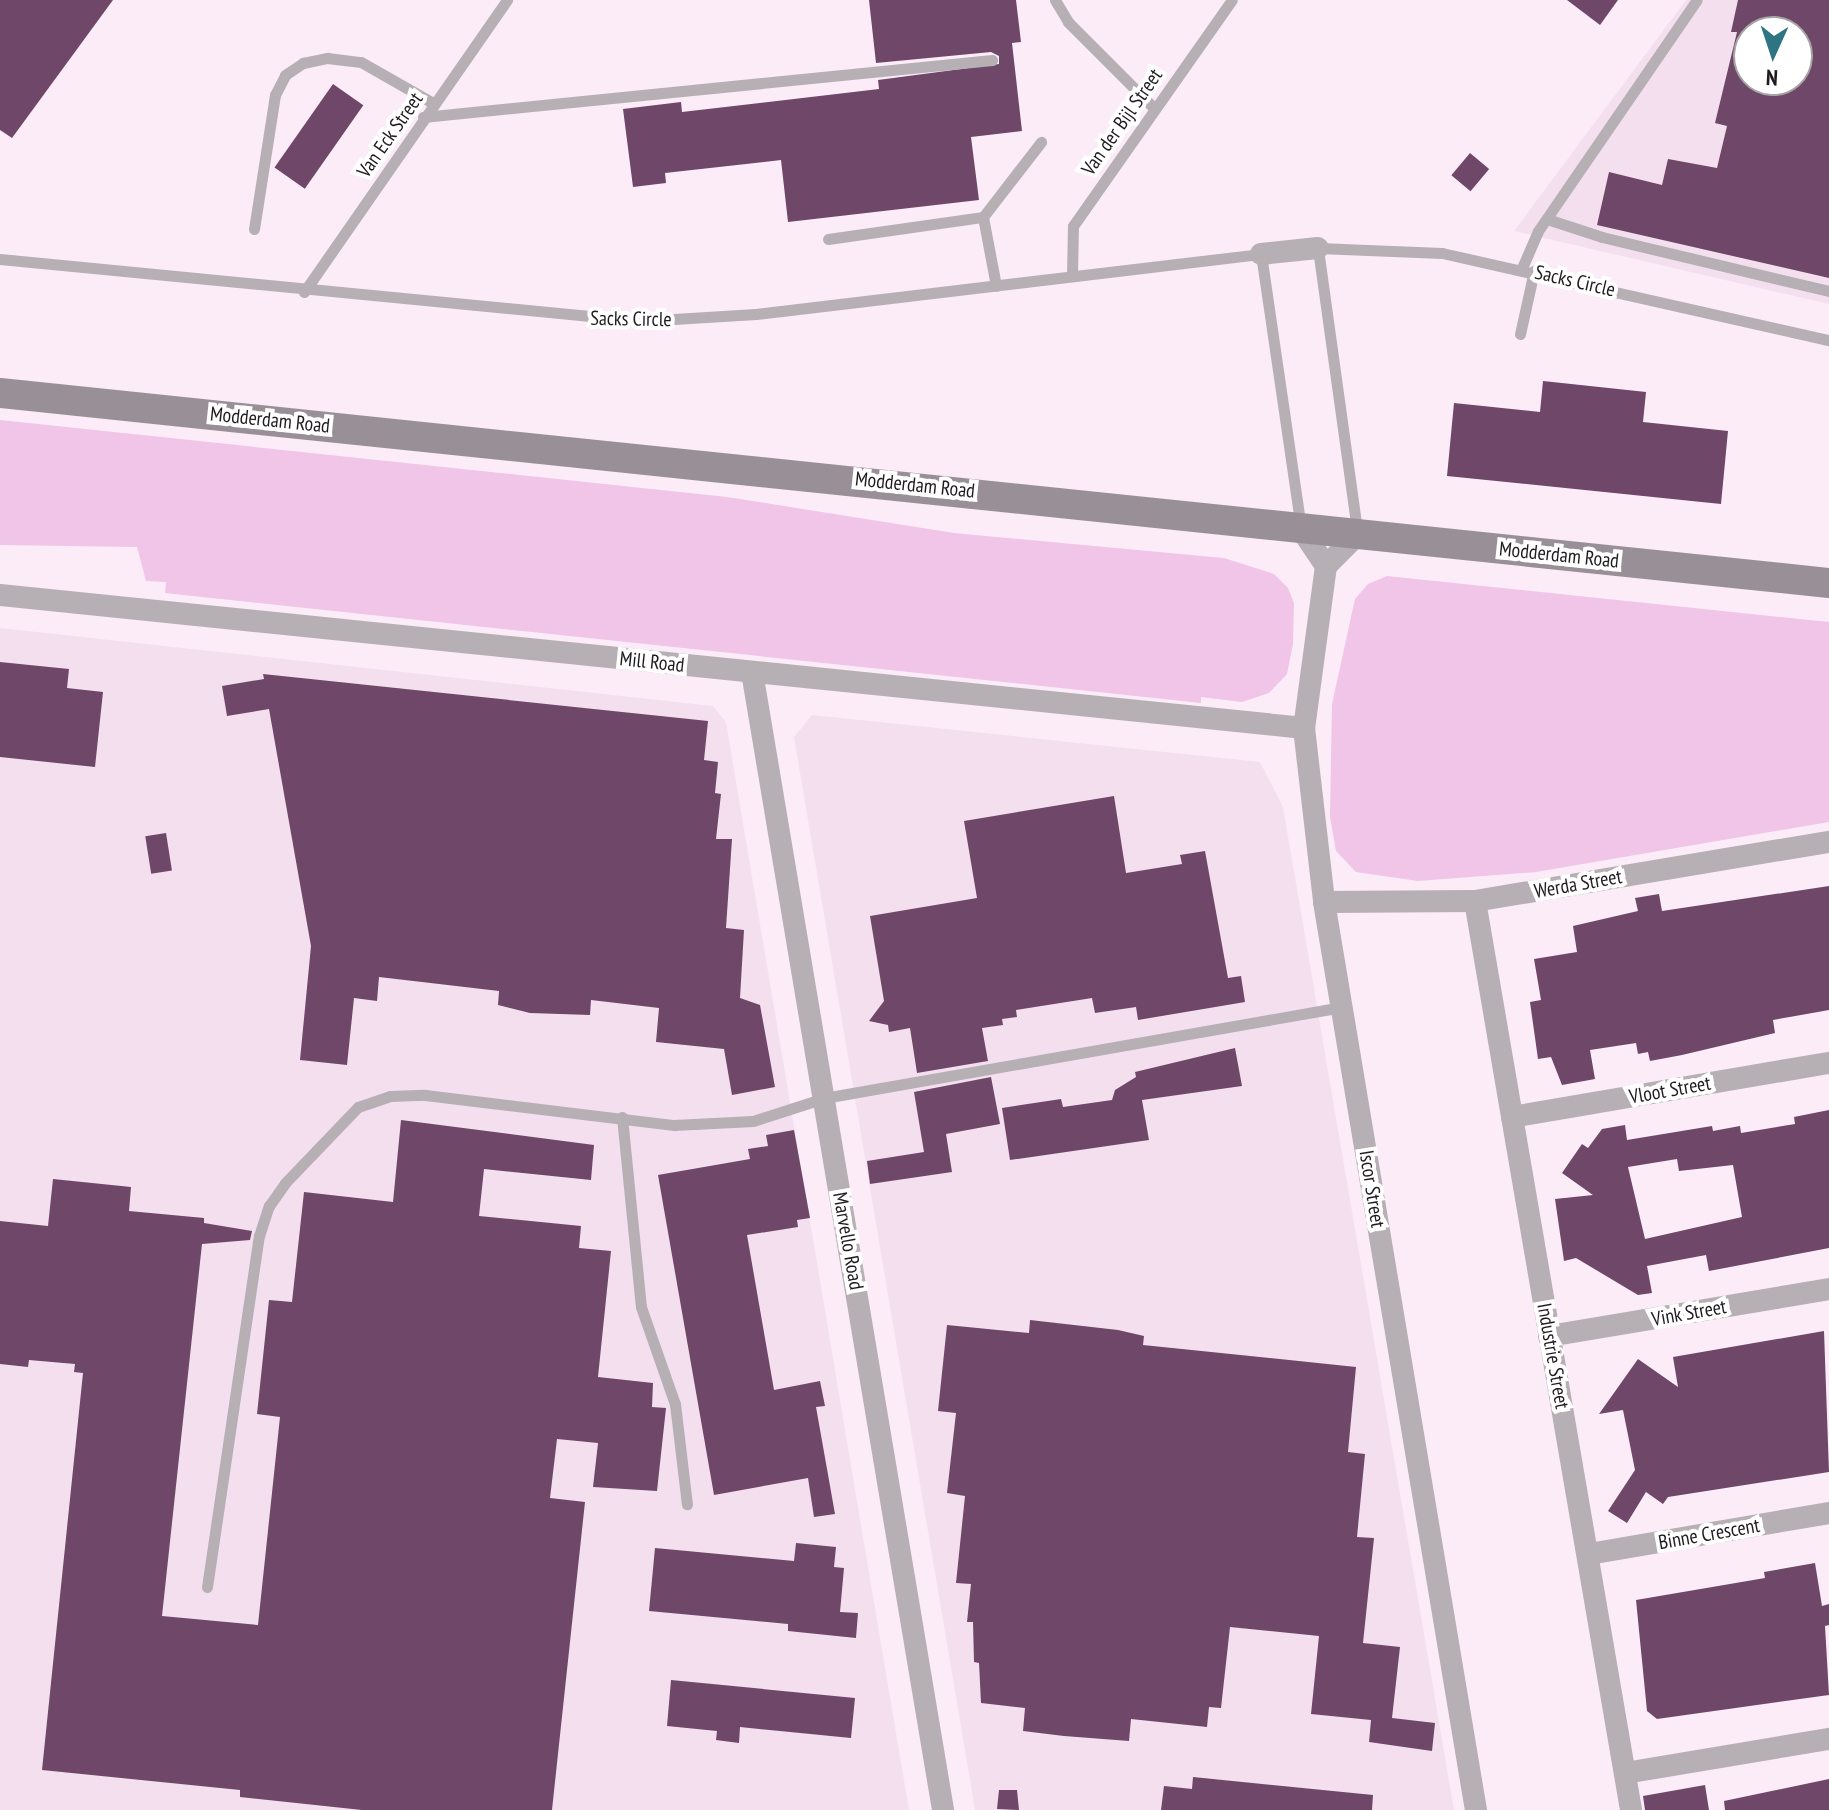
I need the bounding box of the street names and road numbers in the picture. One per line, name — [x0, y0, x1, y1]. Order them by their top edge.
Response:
street label: Van der Bijl Street — [1076, 64, 1168, 180]
street label: Van Eck Street — [352, 88, 428, 182]
street label: Sacks Circle — [1533, 260, 1617, 302]
street label: Sacks Circle — [590, 306, 672, 332]
street label: Modderdam Road — [209, 402, 331, 438]
street label: Modderdam Road — [854, 467, 976, 503]
street label: Modderdam Road — [1498, 537, 1620, 573]
street label: Mill Road — [619, 647, 685, 677]
street label: Werda Street — [1532, 864, 1624, 904]
street label: Vloot Street — [1627, 1071, 1713, 1109]
street label: Iscor Street — [1354, 1149, 1390, 1229]
street label: Marvello Road — [828, 1190, 868, 1292]
street label: Vink Street — [1650, 1295, 1728, 1331]
street label: Industrie Street — [1532, 1301, 1574, 1411]
street label: Binne Crescent — [1656, 1513, 1762, 1555]

